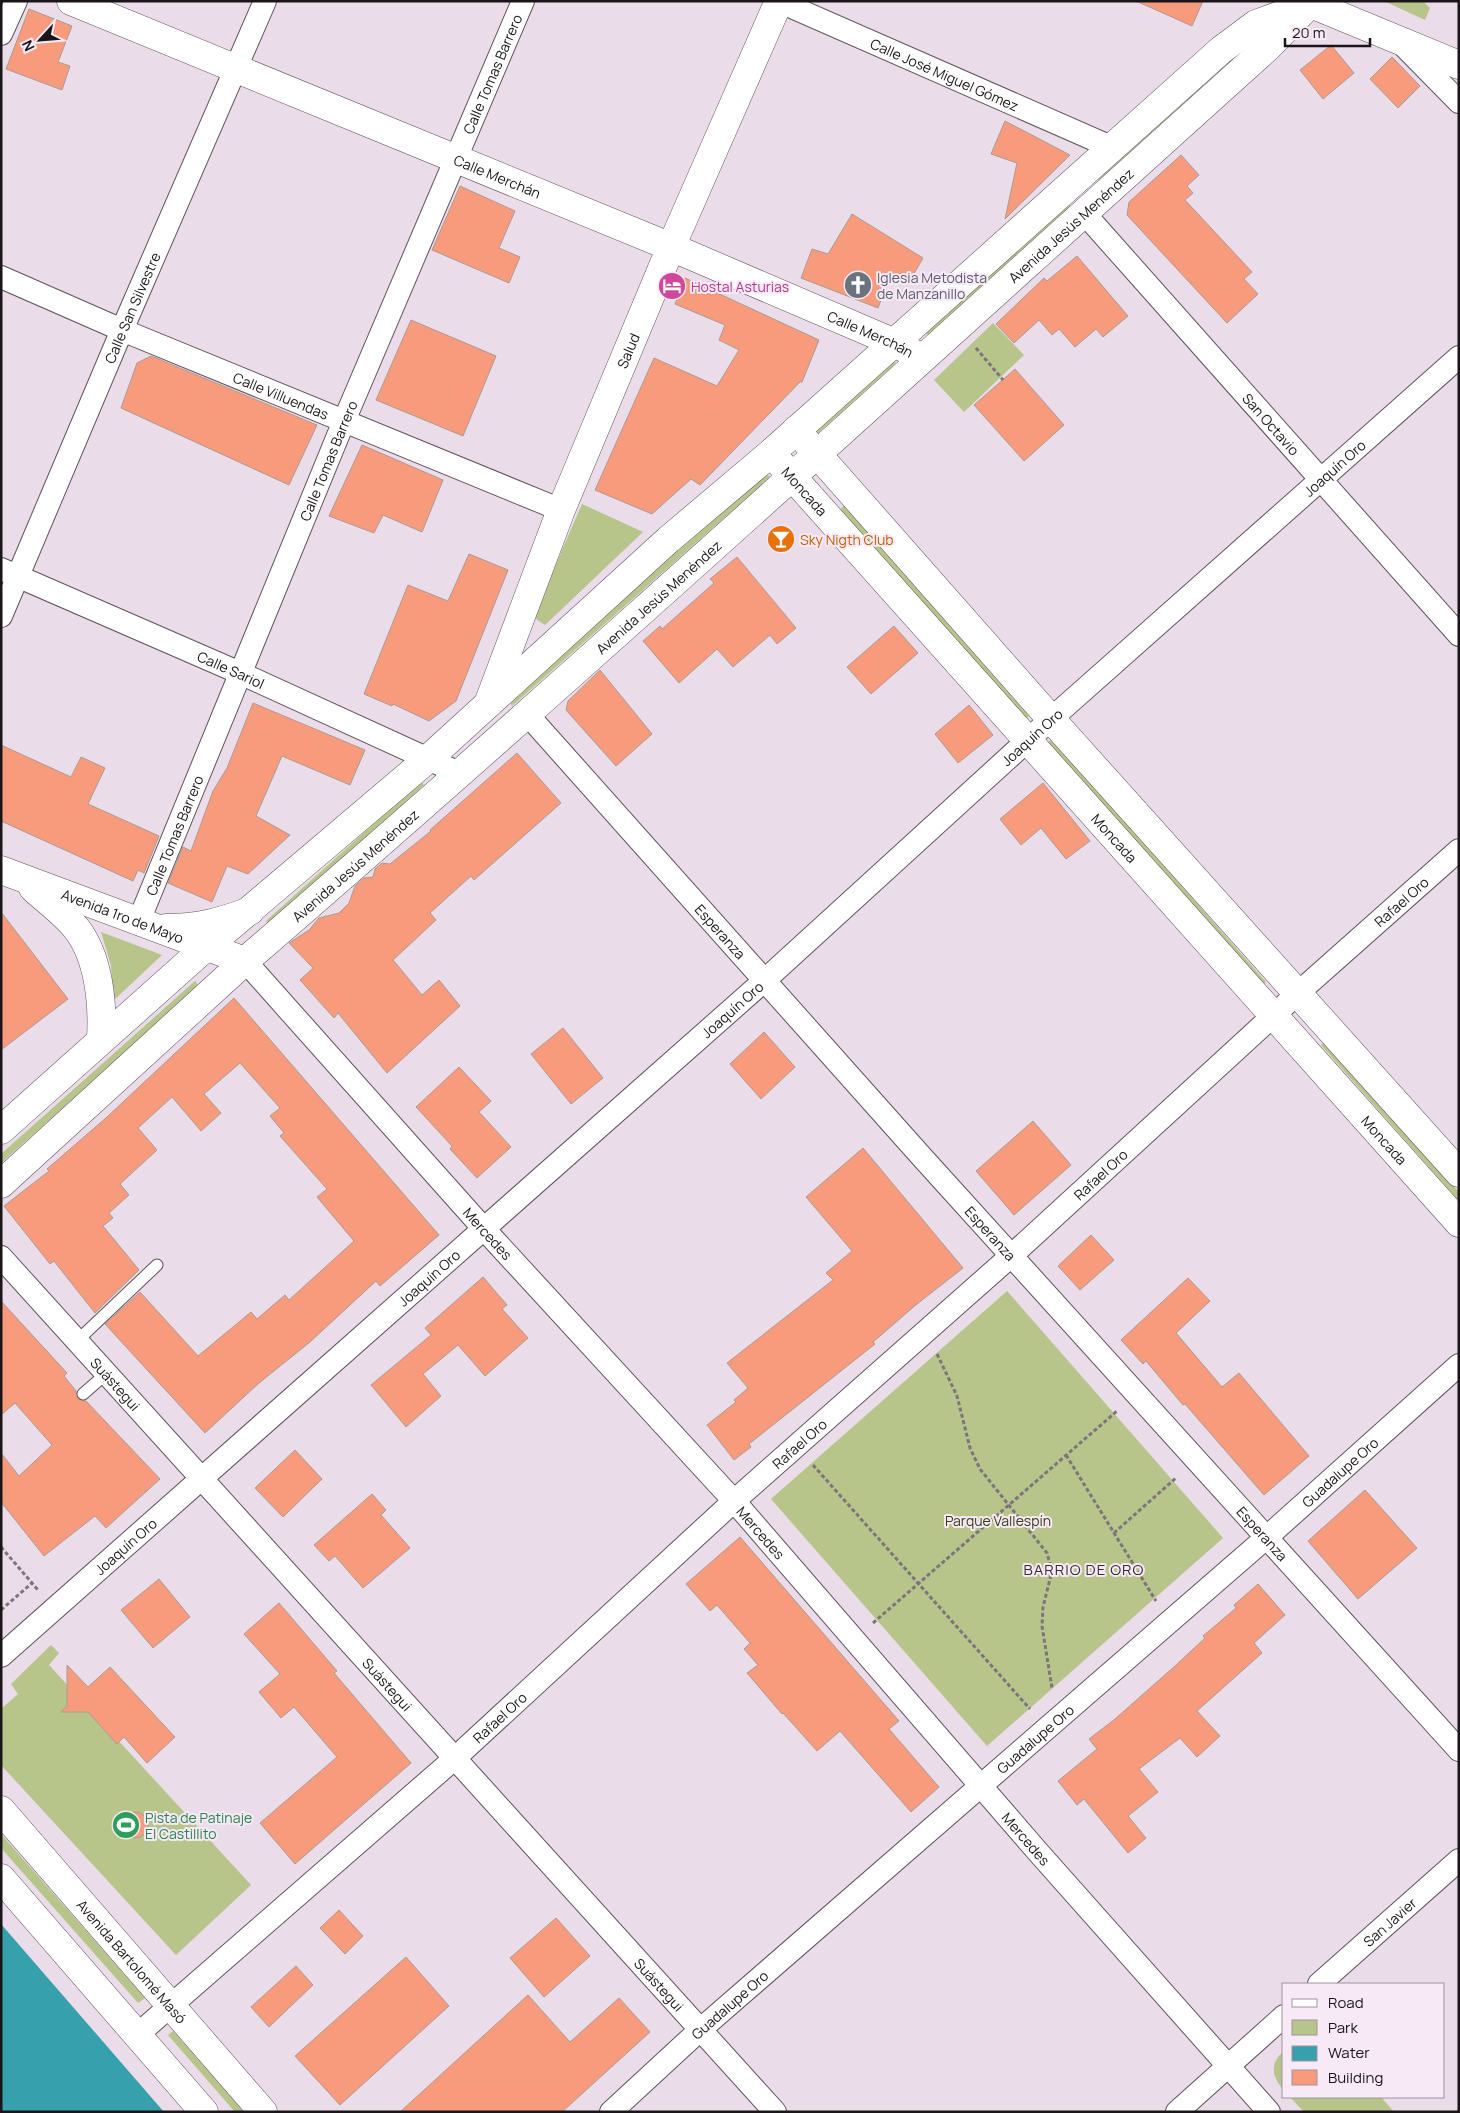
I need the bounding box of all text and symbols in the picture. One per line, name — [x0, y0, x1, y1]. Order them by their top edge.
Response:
street label: Calle Tomas Barrero — [458, 11, 526, 137]
north arrow — [15, 15, 65, 65]
scale bar — [1285, 15, 1370, 47]
text: 20 m — [1292, 22, 1325, 43]
street label: Calle José Miguel Gómez — [868, 33, 1022, 115]
text: N — [17, 37, 39, 55]
street label: Calle Merchán — [451, 150, 544, 202]
street label: Avenida Jesús Menéndez — [1004, 164, 1137, 287]
street label: Calle San Silvestre — [100, 249, 164, 366]
place label: Iglesia Metodista de Manzanillo — [877, 268, 987, 303]
church icon: Iglesia Metodista de Manzanillo — [843, 270, 873, 300]
hotel icon: Hostal Asturias — [657, 271, 687, 301]
place label: Hostal Asturias — [691, 277, 789, 296]
street label: Calle Merchán — [825, 306, 917, 361]
street label: Salud — [612, 330, 643, 371]
street label: Calle Villuendas — [231, 367, 332, 423]
street label: San Octavio — [1239, 389, 1304, 459]
street label: Calle Tomas Barrero — [295, 397, 361, 523]
street label: Joaquín Oro — [1299, 435, 1369, 500]
street label: Moncada — [778, 462, 832, 520]
bar icon: Sky Nigth Club — [766, 524, 796, 554]
place label: Sky Nigth Club — [800, 530, 894, 549]
street label: Avenida Jesús Menéndez — [591, 535, 725, 658]
street label: Calle Sariol — [194, 646, 268, 693]
street label: Joaquín Oro — [997, 704, 1066, 770]
street label: Calle Tomas Barrero — [141, 772, 207, 898]
street label: Avenida Jesús Menéndez — [288, 805, 423, 926]
street label: Moncada — [1088, 809, 1142, 866]
street label: Rafael Oro — [1370, 872, 1432, 931]
street label: Avenida 1ro de Mayo — [59, 884, 187, 947]
street label: Esperanza — [691, 900, 750, 963]
street label: Joaquín Oro — [697, 977, 767, 1042]
street label: Moncada — [1358, 1111, 1412, 1168]
street label: Rafael Oro — [1069, 1145, 1131, 1204]
street label: Esperanza — [961, 1202, 1020, 1264]
street label: Mercedes — [459, 1203, 517, 1264]
street label: Joaquín Oro — [394, 1245, 464, 1310]
street label: Suástegui — [87, 1353, 145, 1414]
street label: Rafael Oro — [768, 1414, 830, 1473]
street label: Guadalupe Oro — [1298, 1433, 1382, 1511]
street label: Mercedes — [733, 1502, 789, 1563]
street label: Esperanza — [1233, 1502, 1292, 1565]
park label: Parque Vallespín — [945, 1511, 1051, 1530]
street label: Joaquín Oro — [90, 1513, 160, 1579]
district label: BARRIO DE ORO — [1024, 1559, 1144, 1580]
street label: Suástegui — [359, 1653, 417, 1715]
street label: Rafael Oro — [468, 1688, 530, 1747]
street label: Guadalupe Oro — [992, 1700, 1078, 1777]
place label: Pista de Patinaje El Castillito — [145, 1808, 252, 1843]
street label: Mercedes — [998, 1808, 1055, 1869]
sports icon: Pista de Patinaje El Castillito — [111, 1810, 141, 1840]
street label: San Javier — [1359, 1893, 1420, 1950]
street label: Avenida Bartolomé Masó — [73, 1895, 191, 2027]
street label: Suástegui — [630, 1954, 688, 2015]
street label: Guadalupe Oro — [687, 1966, 772, 2043]
legend — [1282, 1983, 1445, 2098]
text: Road — [1328, 1992, 1364, 2013]
text: Park — [1328, 2017, 1358, 2038]
text: Water — [1328, 2042, 1370, 2063]
text: Building — [1328, 2067, 1383, 2088]

